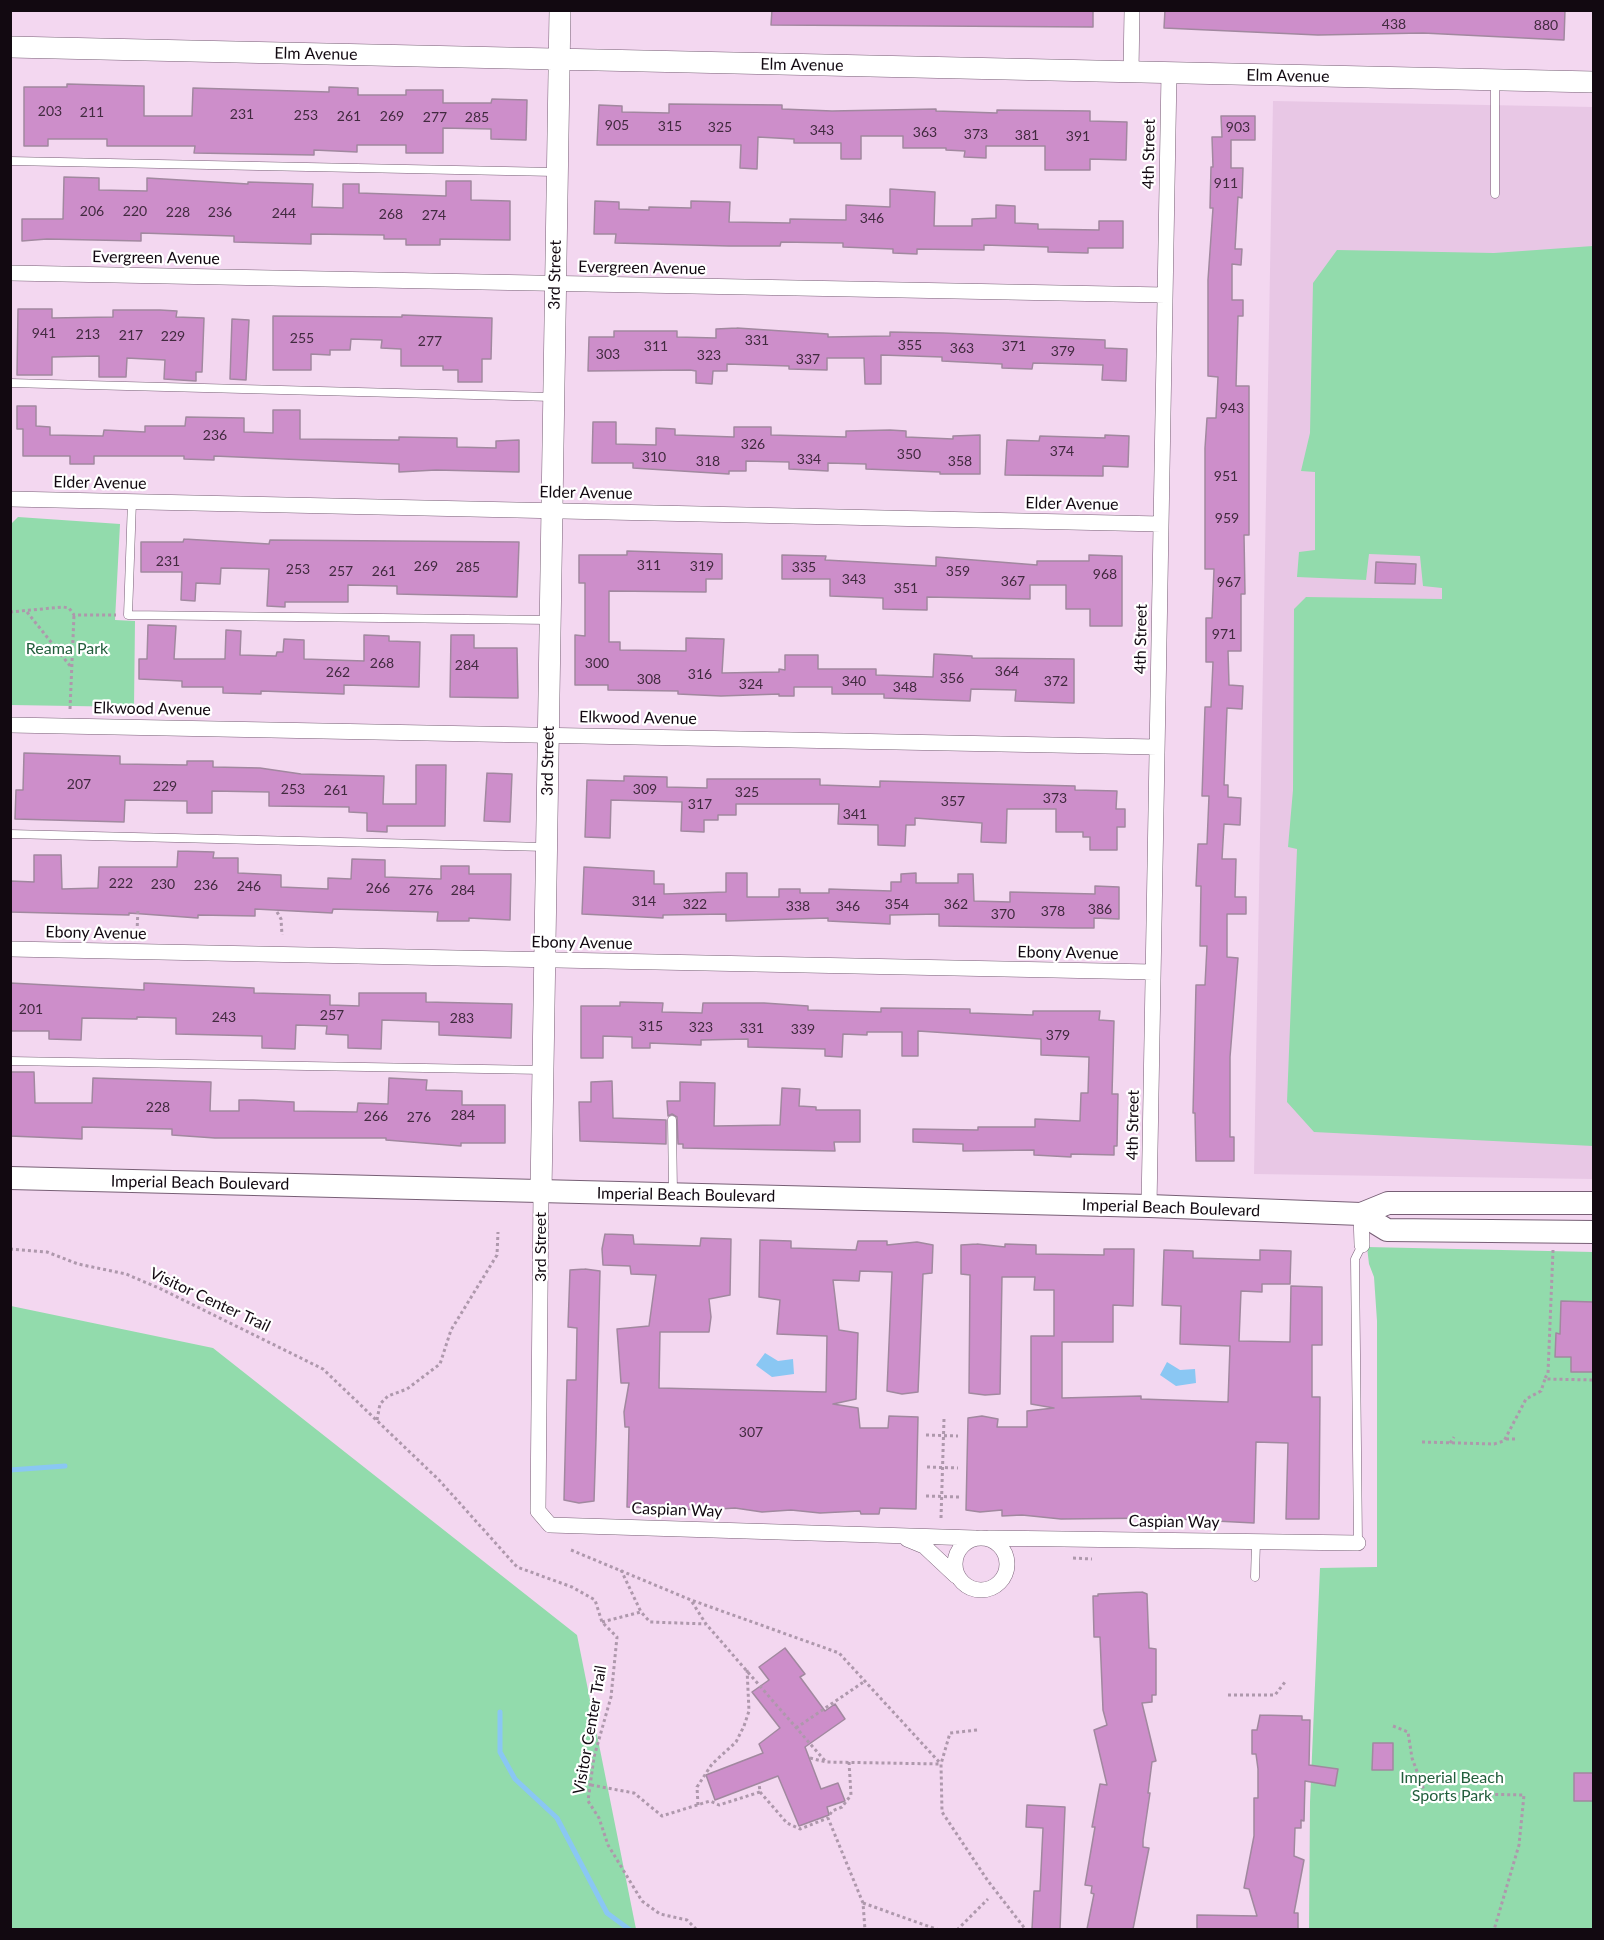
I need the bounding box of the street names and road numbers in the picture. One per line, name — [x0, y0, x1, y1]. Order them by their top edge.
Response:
street label: Elm Avenue — [274, 44, 358, 64]
street label: Elm Avenue — [760, 55, 844, 75]
street label: Elm Avenue — [1246, 66, 1330, 86]
street label: 4th Street — [1139, 119, 1159, 189]
street label: 3rd Street — [545, 240, 565, 310]
street label: Evergreen Avenue — [92, 247, 220, 269]
street label: Evergreen Avenue — [578, 257, 706, 279]
street label: Elder Avenue — [53, 473, 147, 493]
street label: Elder Avenue — [539, 483, 633, 503]
street label: Elder Avenue — [1025, 494, 1119, 514]
street label: 4th Street — [1131, 604, 1151, 674]
street label: Elkwood Avenue — [93, 698, 211, 720]
street label: Elkwood Avenue — [579, 707, 697, 729]
street label: 3rd Street — [538, 726, 558, 796]
street label: Ebony Avenue — [45, 923, 147, 943]
street label: Ebony Avenue — [531, 933, 633, 953]
street label: Ebony Avenue — [1017, 943, 1119, 963]
street label: 4th Street — [1123, 1090, 1143, 1160]
street label: Imperial Beach Boulevard — [111, 1172, 289, 1194]
street label: Imperial Beach Boulevard — [597, 1184, 775, 1206]
street label: Imperial Beach Boulevard — [1081, 1195, 1261, 1221]
street label: 3rd Street — [531, 1212, 551, 1282]
street label: Visitor Center Trail — [147, 1264, 273, 1336]
street label: Caspian Way — [631, 1499, 723, 1521]
street label: Caspian Way — [1128, 1512, 1220, 1532]
street label: Visitor Center Trail — [569, 1664, 611, 1796]

